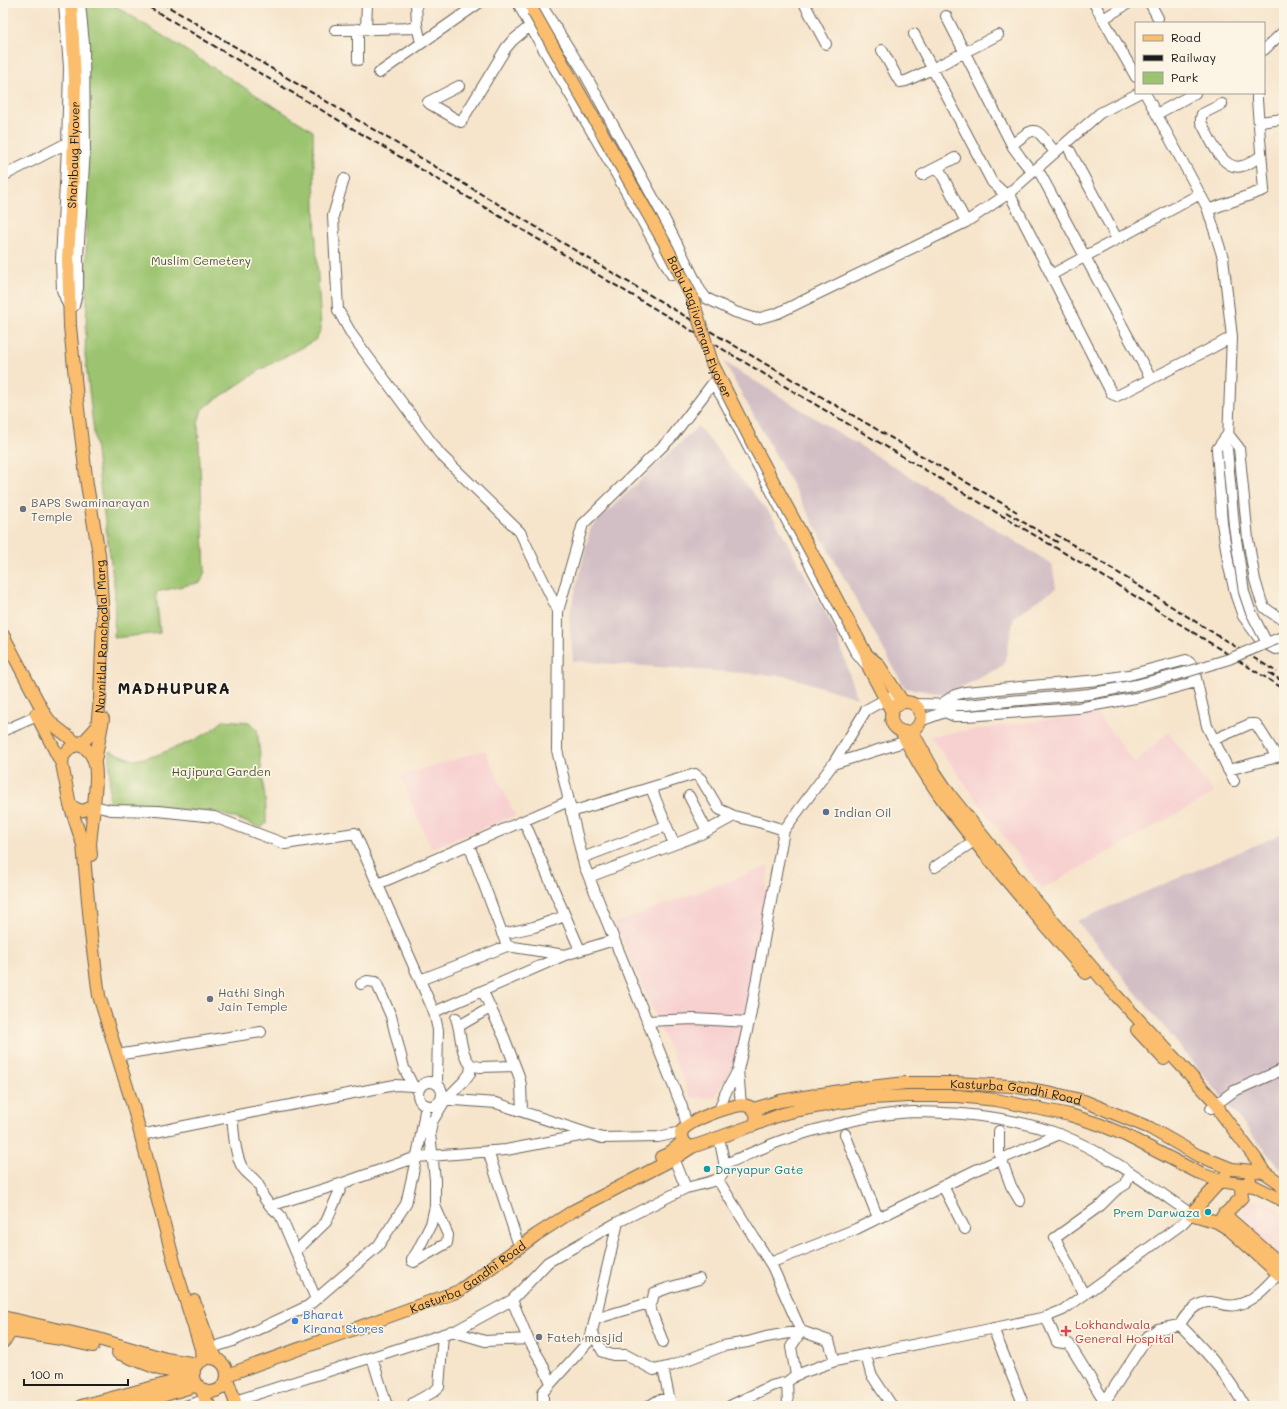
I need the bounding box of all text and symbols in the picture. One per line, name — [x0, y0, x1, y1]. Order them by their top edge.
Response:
legend — [1135, 22, 1265, 94]
text: Road — [1171, 29, 1201, 45]
text: Railway — [1171, 49, 1216, 65]
text: Park — [1171, 69, 1198, 85]
street label: Shahibaug Flyover — [63, 101, 83, 209]
park label: Muslim Cemetery — [151, 252, 251, 268]
street label: Babu Jagjivanram Flyover — [664, 253, 736, 400]
place label: BAPS Swaminarayan Temple — [31, 494, 149, 524]
marker: BAPS Swaminarayan Temple — [18, 504, 28, 514]
street label: Navnitlal Ranchodlal Marg — [90, 559, 111, 714]
district label: MADHUPURA — [117, 677, 231, 698]
park label: Hajipura Garden — [171, 763, 271, 779]
place label: Indian Oil — [834, 804, 891, 820]
marker: Indian Oil — [821, 807, 831, 817]
place label: Hathi Singh Jain Temple — [218, 984, 288, 1014]
marker: Hathi Singh Jain Temple — [205, 994, 215, 1004]
street label: Kasturba Gandhi Road — [950, 1075, 1083, 1108]
place label: Daryapur Gate — [715, 1161, 803, 1177]
marker: Daryapur Gate — [702, 1164, 712, 1174]
place label: Prem Darwaza — [1113, 1204, 1200, 1220]
marker: Prem Darwaza — [1203, 1207, 1213, 1217]
street label: Kasturba Gandhi Road — [407, 1237, 529, 1316]
place label: Bharat Kirana Stores — [303, 1306, 384, 1336]
marker: Bharat Kirana Stores — [290, 1316, 300, 1326]
place label: Lokhandwala General Hospital — [1075, 1316, 1174, 1346]
marker: Lokhandwala General Hospital — [1060, 1325, 1072, 1337]
place label: Fateh masjid — [547, 1329, 623, 1345]
marker: Fateh masjid — [534, 1332, 544, 1342]
scale bar — [24, 1361, 128, 1387]
text: 100 m — [30, 1366, 64, 1382]

